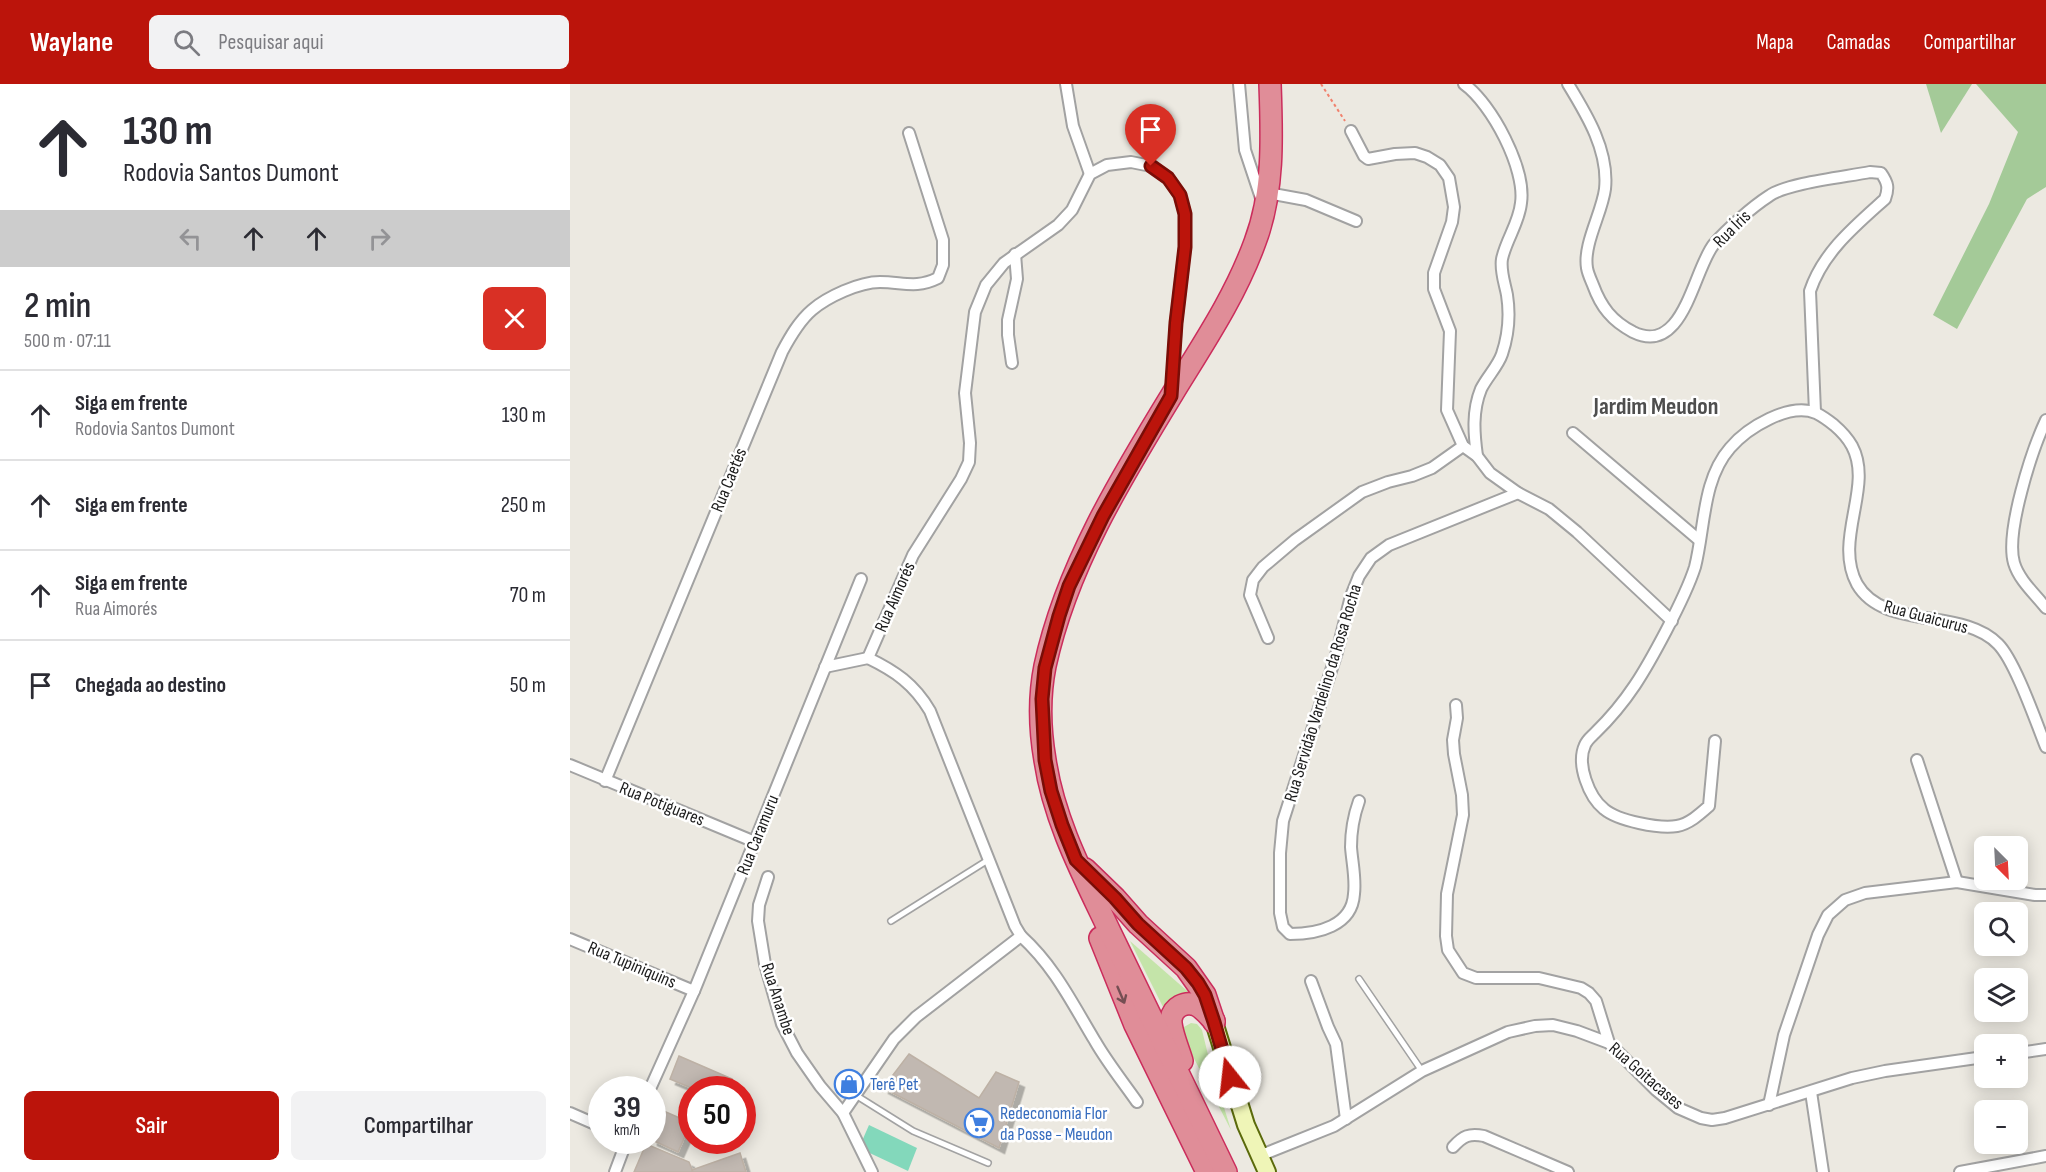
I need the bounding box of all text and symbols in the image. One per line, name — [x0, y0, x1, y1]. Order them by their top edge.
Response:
search box — [149, 15, 569, 69]
text: Waylane — [30, 26, 113, 59]
icon: search — [170, 26, 203, 59]
text: Pesquisar aqui — [218, 29, 324, 56]
text: Mapa — [1756, 30, 1794, 55]
text: Camadas — [1827, 30, 1890, 55]
text: Compartilhar — [1923, 30, 2016, 55]
pin — [1125, 104, 1176, 166]
text: 130 m — [123, 106, 213, 157]
icon: ahead — [24, 108, 102, 186]
icon: arrive — [1134, 113, 1167, 146]
text: Rodovia Santos Dumont — [123, 157, 339, 189]
street label: Rua Íris — [1709, 206, 1755, 252]
icon: left — [174, 222, 207, 255]
icon: ahead — [237, 222, 270, 255]
icon: ahead — [300, 222, 333, 255]
icon: right — [363, 222, 396, 255]
text: 2 min — [24, 285, 91, 328]
button: close — [483, 287, 546, 350]
text: 500 m · 07:11 — [24, 329, 111, 353]
text: Siga em frente — [75, 390, 188, 417]
district label: Jardim Meudon — [1593, 392, 1718, 421]
icon: ahead — [24, 399, 57, 432]
text: 130 m — [502, 402, 546, 429]
text: Rodovia Santos Dumont — [75, 417, 235, 441]
street label: Rua Caetés — [707, 445, 751, 515]
icon: ahead — [24, 489, 57, 522]
text: Siga em frente — [75, 492, 188, 519]
text: 250 m — [501, 492, 546, 519]
street label: Rua Aimorés — [870, 559, 920, 635]
text: Siga em frente — [75, 570, 188, 597]
icon: ahead — [24, 579, 57, 612]
text: 70 m — [510, 582, 546, 609]
street label: Rua Servidão Vardelino da Rosa Rocha — [1280, 582, 1366, 804]
street label: Rua Guaicurus — [1882, 596, 1970, 638]
text: Rua Aimorés — [75, 597, 158, 621]
icon: arrive — [24, 669, 57, 702]
text: Chegada ao destino — [75, 672, 226, 699]
text: 50 m — [510, 672, 546, 699]
street label: Rua Potiguares — [616, 777, 708, 831]
street label: Rua Caramuru — [732, 792, 784, 878]
north arrow — [1974, 836, 2028, 890]
map controls — [1974, 836, 2028, 1154]
button: search — [1974, 902, 2028, 956]
street label: Rua Tupiniquins — [585, 937, 679, 993]
street label: Rua Anambe — [756, 960, 800, 1038]
button: layers — [1974, 968, 2028, 1022]
one-way arrow — [1117, 986, 1128, 1004]
button: + — [1974, 1034, 2028, 1088]
street label: Rua Goitacases — [1604, 1038, 1688, 1114]
position arrow — [1198, 1045, 1262, 1109]
shop icon: Terê Pet — [833, 1068, 865, 1100]
place label: Terê Pet — [870, 1074, 919, 1095]
speed limit sign: 50 — [678, 1076, 756, 1154]
text: 39 — [613, 1090, 641, 1126]
button: Sair — [24, 1091, 279, 1160]
button: Compartilhar — [291, 1091, 546, 1160]
button: − — [1974, 1100, 2028, 1154]
place label: Redeconomia Flor da Posse - Meudon — [1000, 1103, 1113, 1145]
supermarket icon: Redeconomia Flor da Posse - Meudon — [963, 1107, 995, 1139]
text: km/h — [614, 1121, 640, 1140]

